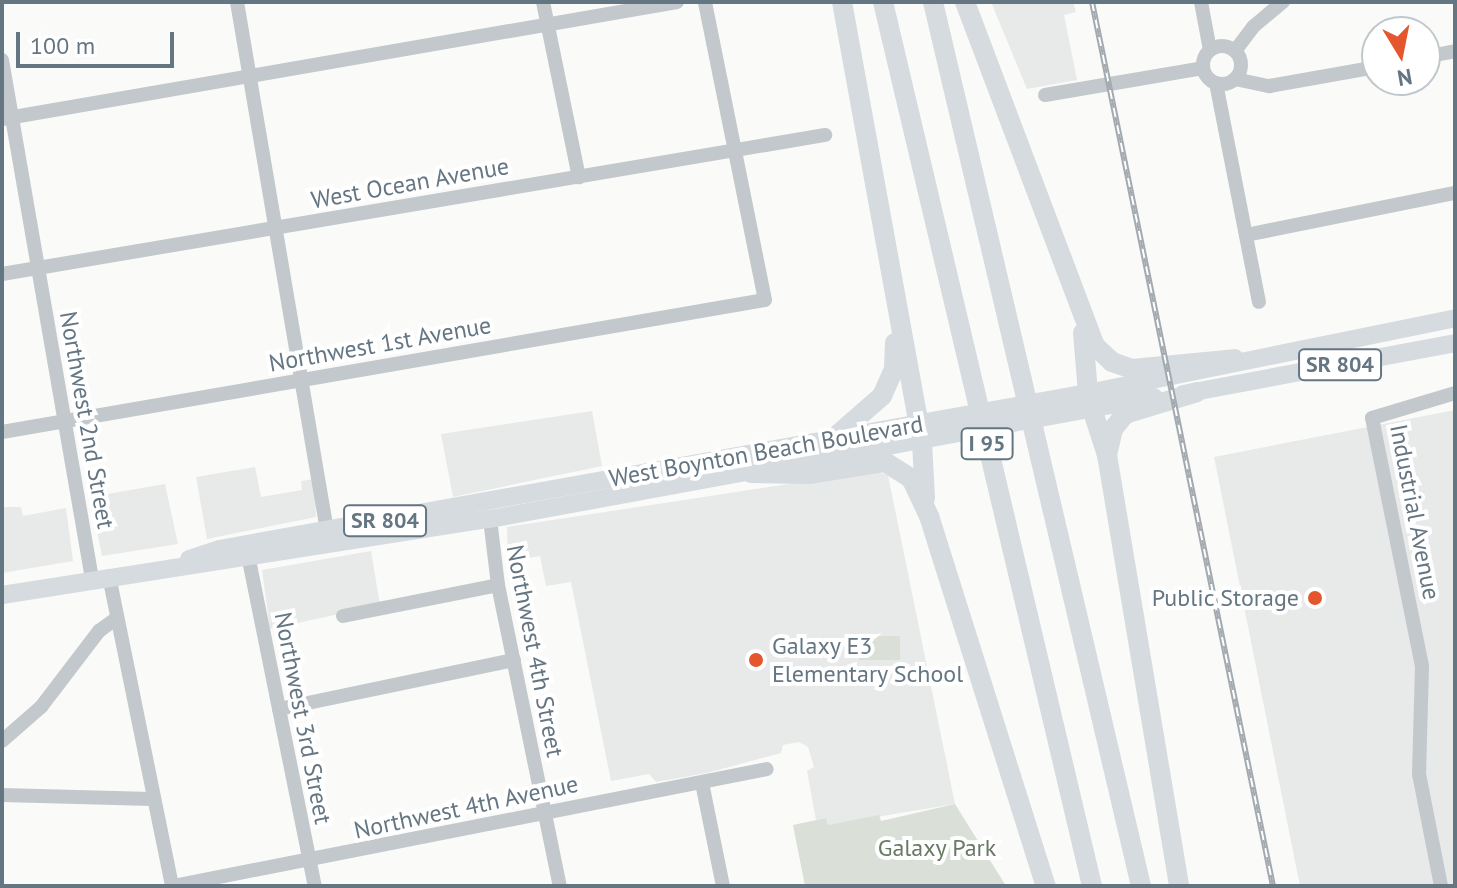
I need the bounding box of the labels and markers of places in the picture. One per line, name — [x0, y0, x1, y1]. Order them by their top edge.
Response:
place label: Public Storage — [1151, 584, 1299, 612]
marker: Public Storage — [1306, 589, 1324, 607]
place label: Galaxy E3 Elementary School — [772, 632, 964, 688]
marker: Galaxy E3 Elementary School — [747, 651, 765, 669]

